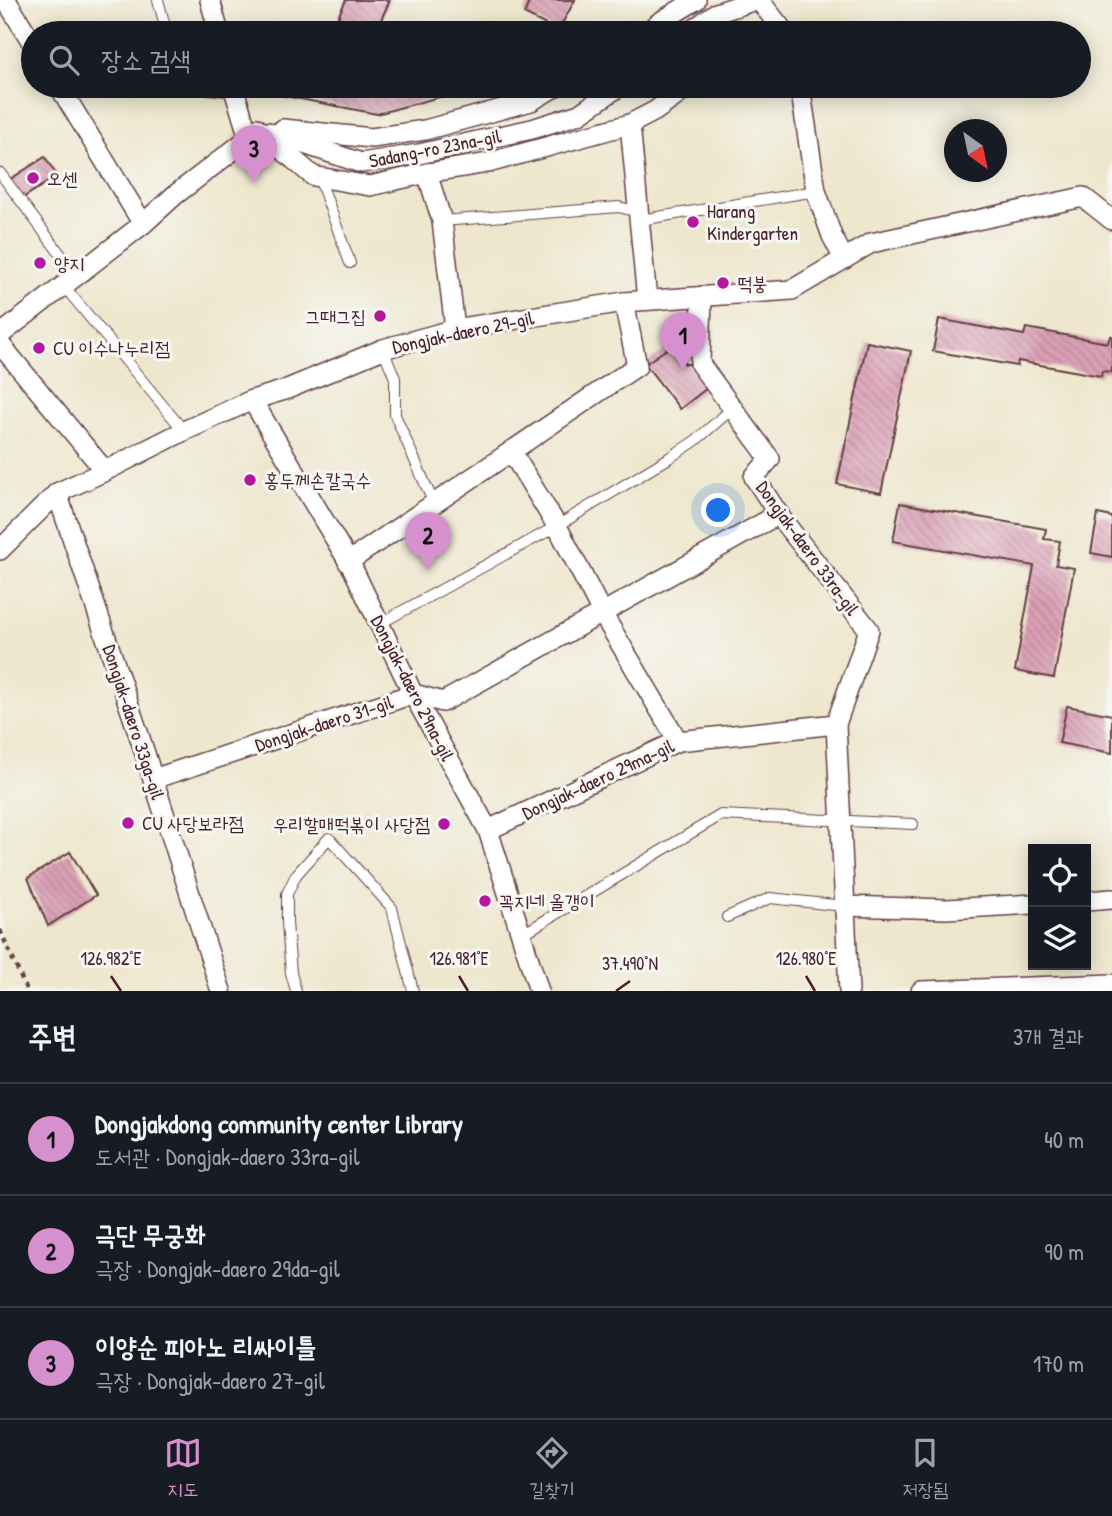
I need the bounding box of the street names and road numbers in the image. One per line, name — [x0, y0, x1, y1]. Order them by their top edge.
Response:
street label: Sadang-ro 23na-gil — [367, 122, 504, 174]
street label: Dongjak-daero 29-gil — [390, 304, 537, 360]
street label: Dongjak-daero 33ra-gil — [750, 476, 866, 621]
street label: Dongjak-daero 29na-gil — [365, 611, 461, 766]
street label: Dongjak-daero 33ga-gil — [97, 641, 172, 804]
street label: Dongjak-daero 31-gil — [252, 688, 397, 758]
street label: Dongjak-daero 29ma-gil — [518, 732, 679, 826]

